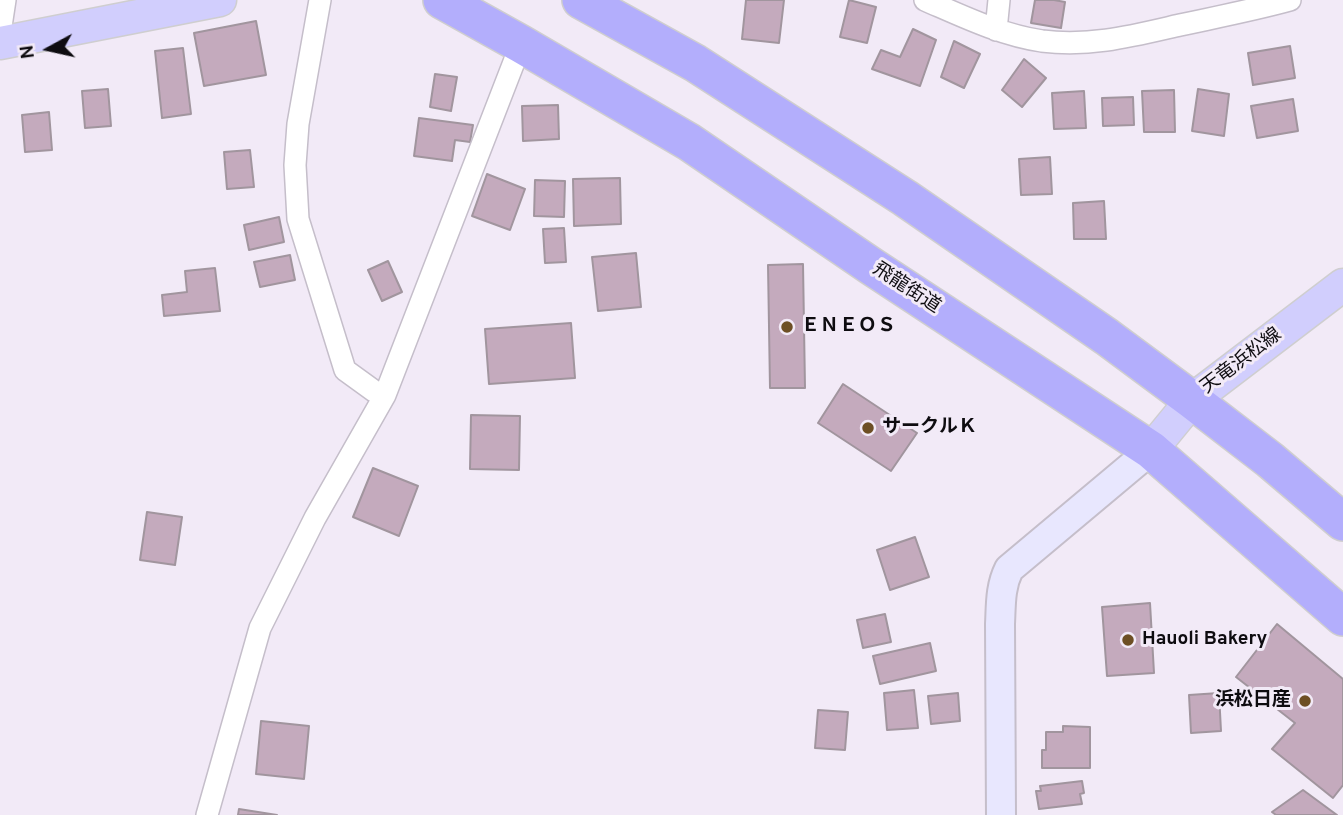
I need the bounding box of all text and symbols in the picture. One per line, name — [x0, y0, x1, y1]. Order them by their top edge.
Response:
north arrow — [14, 14, 84, 84]
text: N — [15, 43, 41, 60]
street label: 飛龍街道 — [868, 259, 944, 319]
place label: ＥＮＥＯＳ — [801, 316, 896, 338]
marker: ＥＮＥＯＳ — [779, 319, 795, 335]
street label: 天竜浜松線 — [1197, 324, 1287, 400]
place label: サークルＫ — [882, 417, 977, 439]
marker: サークルＫ — [860, 420, 876, 436]
place label: Hauoli Bakery — [1142, 629, 1267, 651]
marker: Hauoli Bakery — [1120, 632, 1136, 648]
place label: 浜松日産 — [1215, 690, 1291, 712]
marker: 浜松日産 — [1297, 693, 1313, 709]

